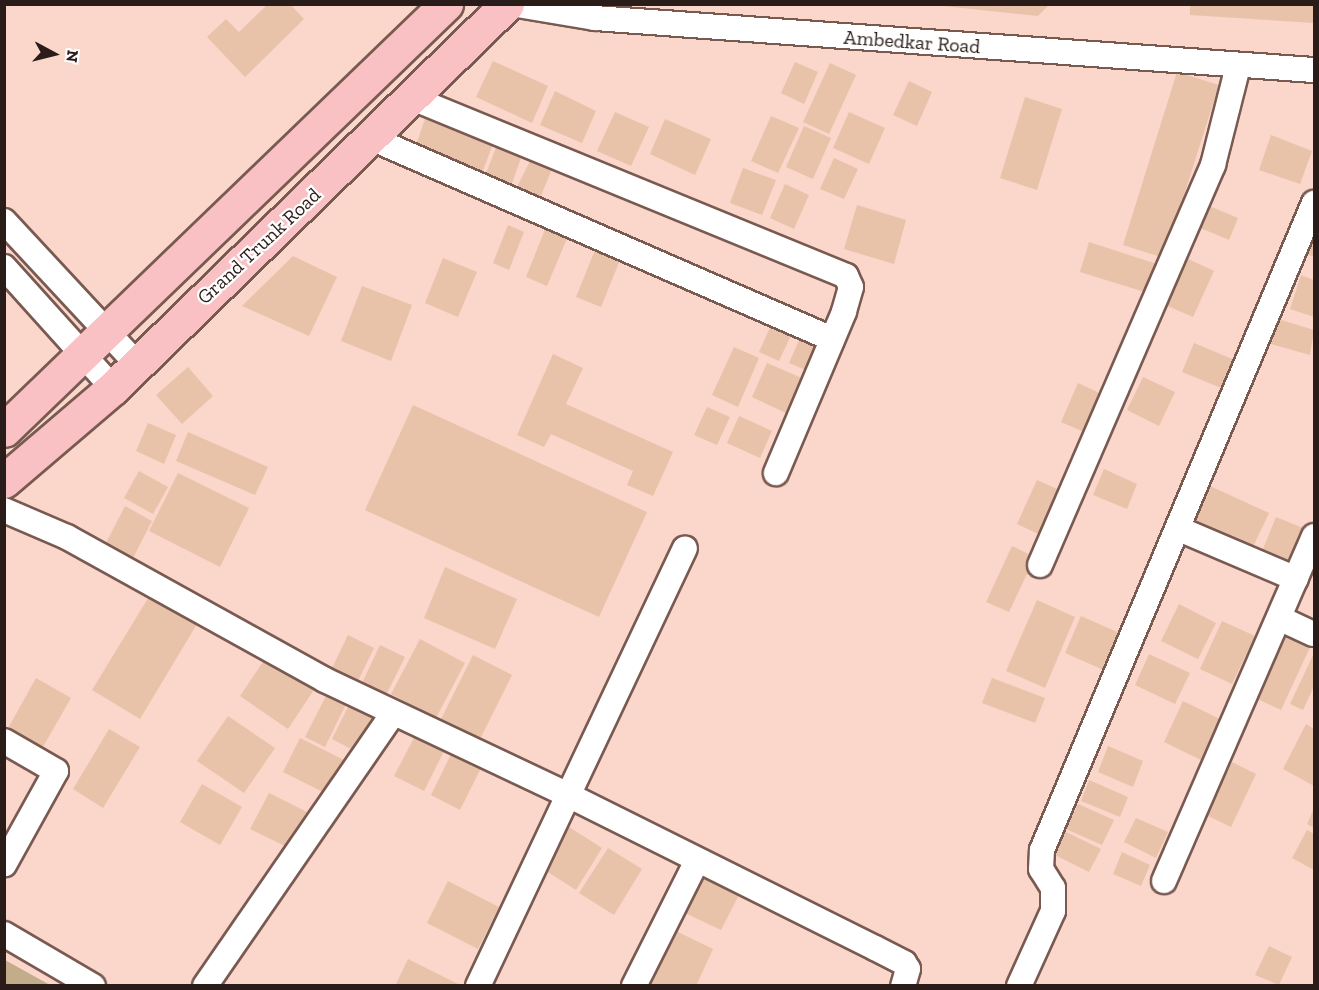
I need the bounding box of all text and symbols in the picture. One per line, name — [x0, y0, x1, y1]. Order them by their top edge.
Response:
north arrow — [24, 24, 84, 84]
street label: Ambedkar Road — [843, 25, 981, 59]
text: N — [62, 49, 83, 63]
street label: Grand Trunk Road — [192, 183, 326, 309]

